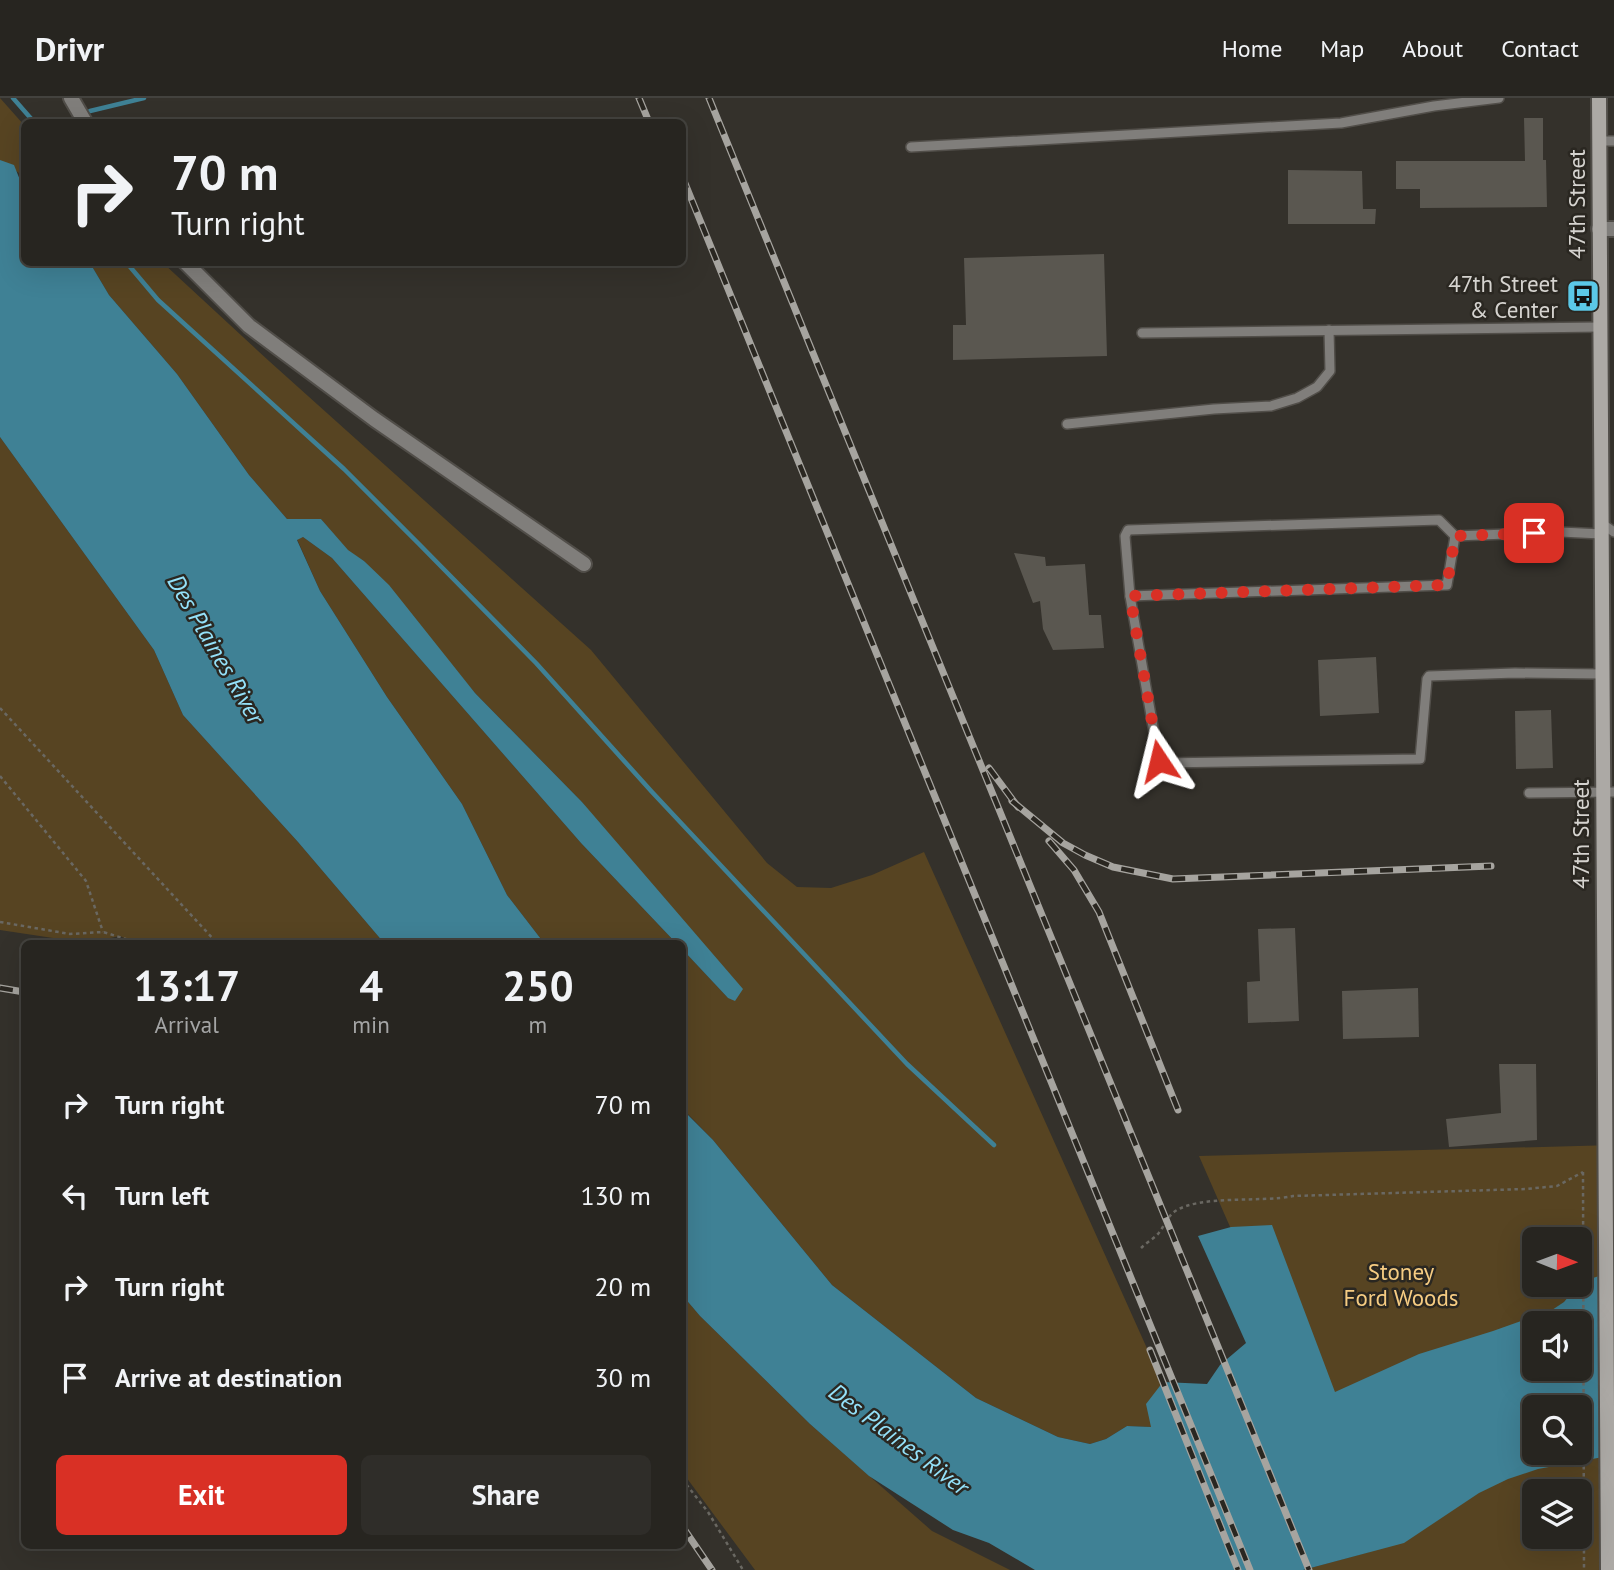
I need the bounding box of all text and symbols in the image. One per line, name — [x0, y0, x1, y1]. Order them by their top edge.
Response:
text: Drivr — [35, 27, 104, 70]
text: Home — [1222, 33, 1282, 64]
text: Map — [1320, 33, 1364, 64]
text: About — [1402, 33, 1463, 64]
text: Contact — [1501, 33, 1579, 64]
text: 70 m — [171, 140, 278, 204]
icon: right — [56, 147, 147, 238]
street label: 47th Street — [1562, 149, 1591, 259]
text: Turn right — [171, 202, 305, 244]
place label: 47th Street & Center — [1448, 269, 1558, 324]
bus stop icon: 47th Street & Center — [1564, 277, 1602, 315]
pin — [1504, 503, 1564, 563]
icon: arrive — [1515, 514, 1553, 552]
water label: Des Plaines River — [161, 569, 272, 731]
position arrow — [1122, 724, 1196, 798]
street label: 47th Street — [1566, 779, 1595, 889]
text: 13:17 — [133, 958, 240, 1013]
text: 4 — [359, 958, 383, 1013]
text: 250 — [502, 958, 574, 1013]
text: Arrival — [154, 1010, 219, 1039]
text: min — [352, 1010, 390, 1039]
text: m — [529, 1010, 547, 1039]
icon: right — [56, 1086, 94, 1124]
text: Turn right — [115, 1088, 224, 1121]
text: 70 m — [595, 1088, 651, 1121]
icon: left — [56, 1177, 94, 1215]
text: Turn left — [115, 1179, 209, 1212]
text: 130 m — [580, 1179, 651, 1212]
north arrow — [1522, 1227, 1592, 1297]
map controls — [1522, 1227, 1592, 1549]
park label: Stoney Ford Woods — [1344, 1257, 1458, 1312]
icon: right — [56, 1268, 94, 1306]
text: Turn right — [115, 1270, 224, 1303]
text: 20 m — [595, 1270, 651, 1303]
button: sound — [1522, 1311, 1592, 1381]
icon: arrive — [56, 1359, 94, 1397]
text: Arrive at destination — [115, 1361, 342, 1394]
text: 30 m — [595, 1361, 651, 1394]
water label: Des Plaines River — [823, 1376, 977, 1503]
button: search — [1522, 1395, 1592, 1465]
button: Exit — [56, 1455, 347, 1535]
button: Share — [361, 1455, 651, 1535]
button: layers — [1522, 1479, 1592, 1549]

